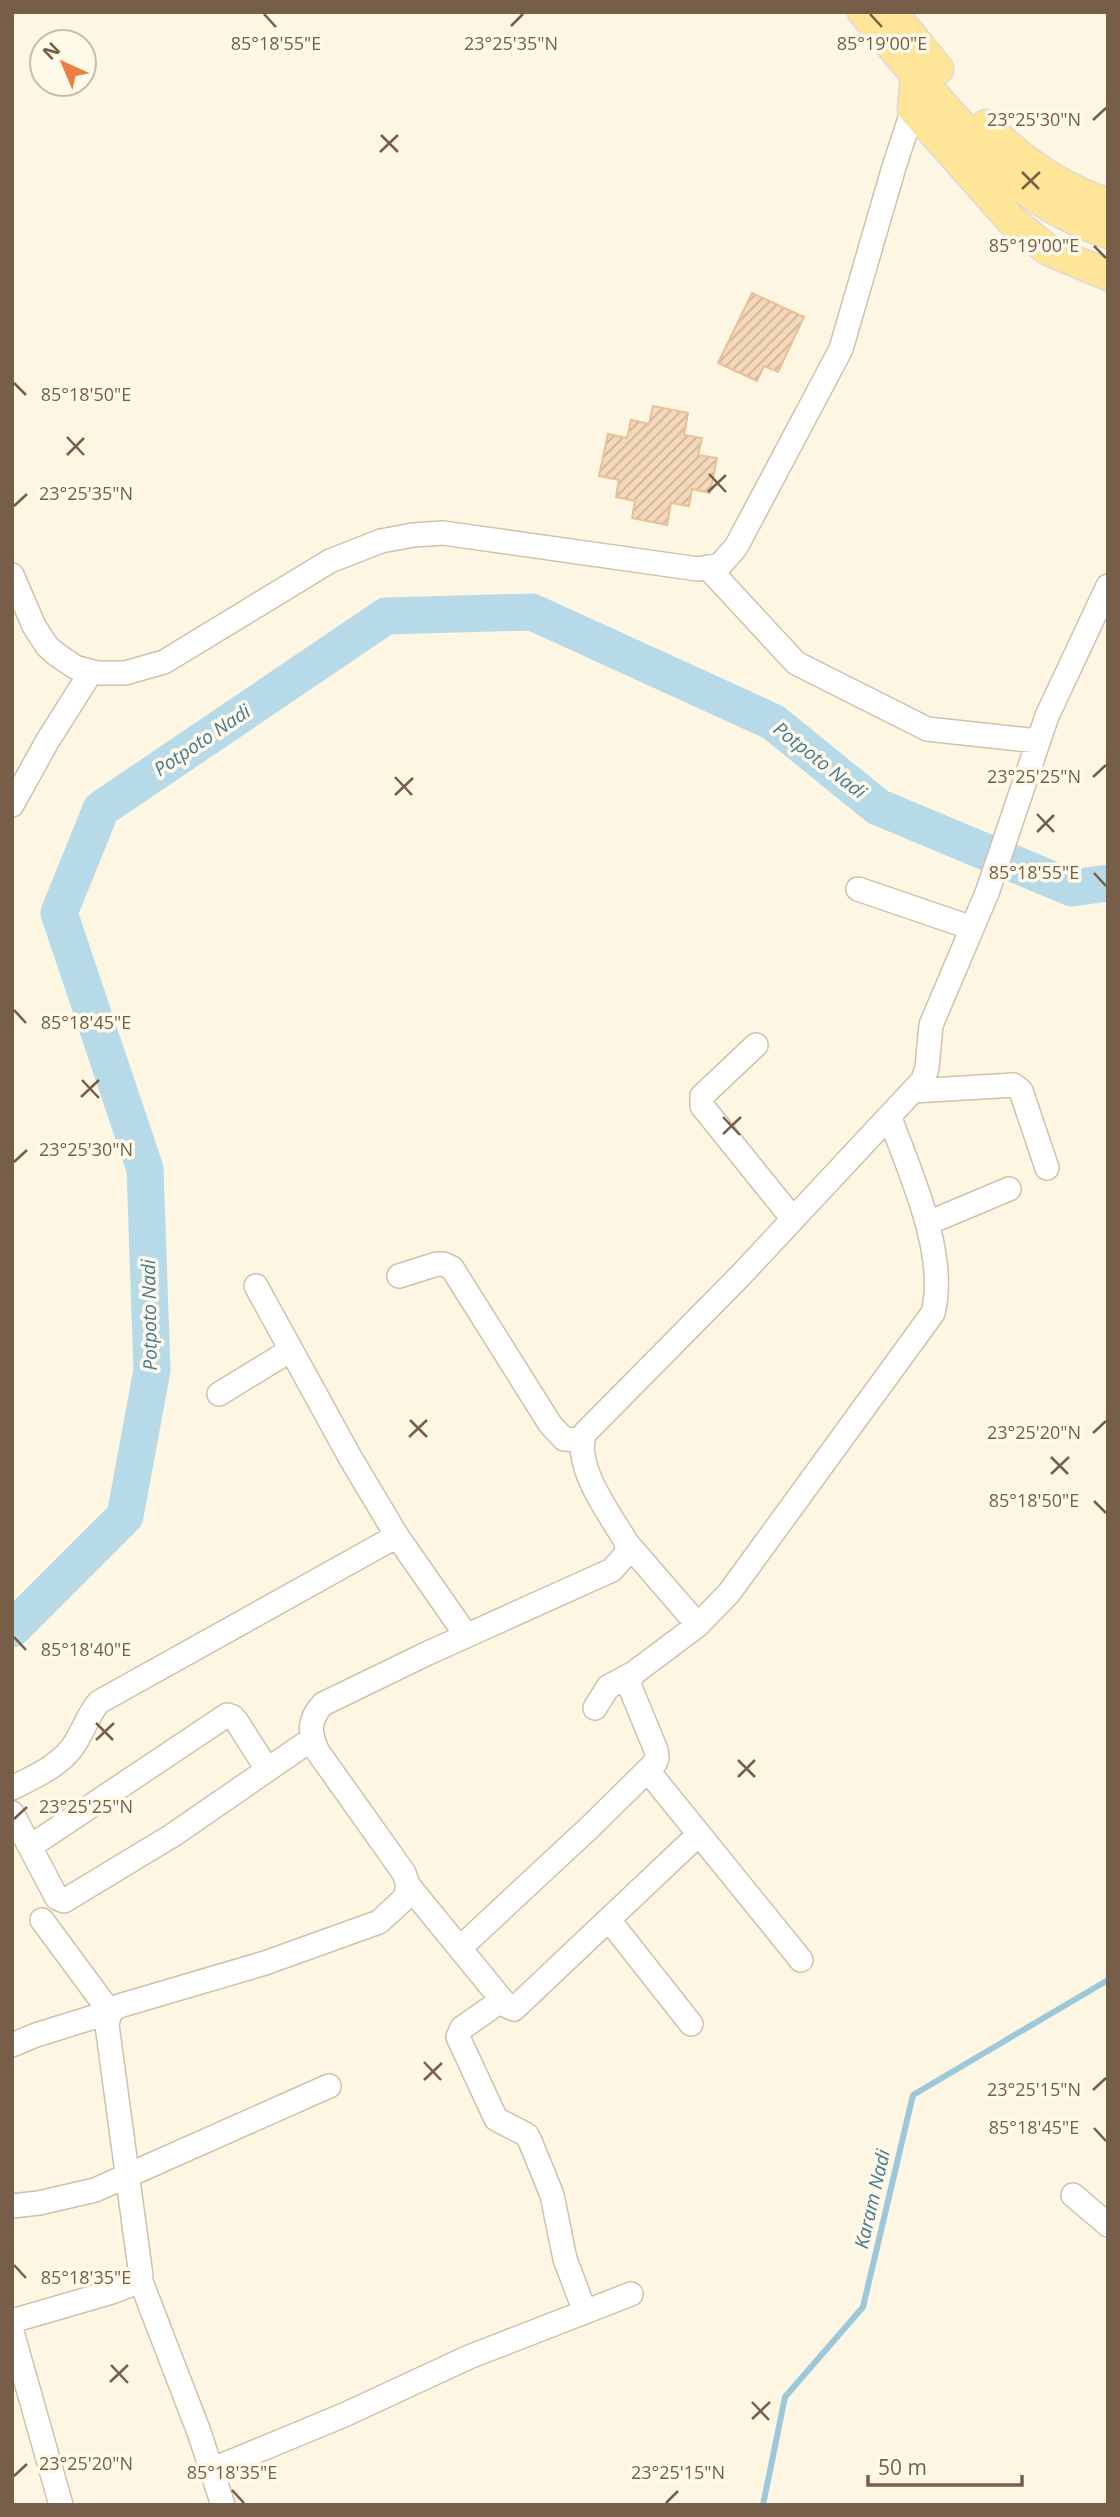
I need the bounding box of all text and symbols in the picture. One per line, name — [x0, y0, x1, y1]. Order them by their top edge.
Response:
north arrow — [28, 28, 98, 98]
text: 85°18'55"E — [231, 31, 321, 55]
text: 23°25'35"N — [464, 31, 558, 55]
text: 85°19'00"E — [837, 31, 927, 55]
text: N — [37, 36, 66, 65]
text: 23°25'30"N — [987, 107, 1081, 131]
text: 85°19'00"E — [989, 233, 1079, 257]
text: 85°18'50"E — [41, 382, 131, 406]
text: 23°25'35"N — [39, 481, 133, 505]
water label: Potpoto Nadi — [149, 697, 256, 782]
water label: Potpoto Nadi — [768, 716, 873, 805]
text: 23°25'25"N — [987, 764, 1081, 788]
text: 85°18'55"E — [989, 860, 1079, 884]
text: 85°18'45"E — [41, 1010, 131, 1034]
text: 23°25'30"N — [39, 1137, 133, 1161]
water label: Potpoto Nadi — [135, 1258, 163, 1371]
text: 23°25'20"N — [987, 1420, 1081, 1444]
text: 85°18'50"E — [989, 1488, 1079, 1512]
text: 85°18'40"E — [41, 1637, 131, 1661]
text: 23°25'25"N — [39, 1794, 133, 1818]
text: 23°25'15"N — [987, 2077, 1081, 2101]
text: 85°18'45"E — [989, 2115, 1079, 2139]
water label: Karam Nadi — [848, 2146, 896, 2251]
text: 85°18'35"E — [41, 2265, 131, 2289]
scale bar — [868, 2444, 1022, 2488]
text: 23°25'20"N — [39, 2451, 133, 2475]
text: 50 m — [878, 2453, 927, 2481]
text: 85°18'35"E — [187, 2460, 277, 2484]
text: 23°25'15"N — [631, 2460, 725, 2484]

